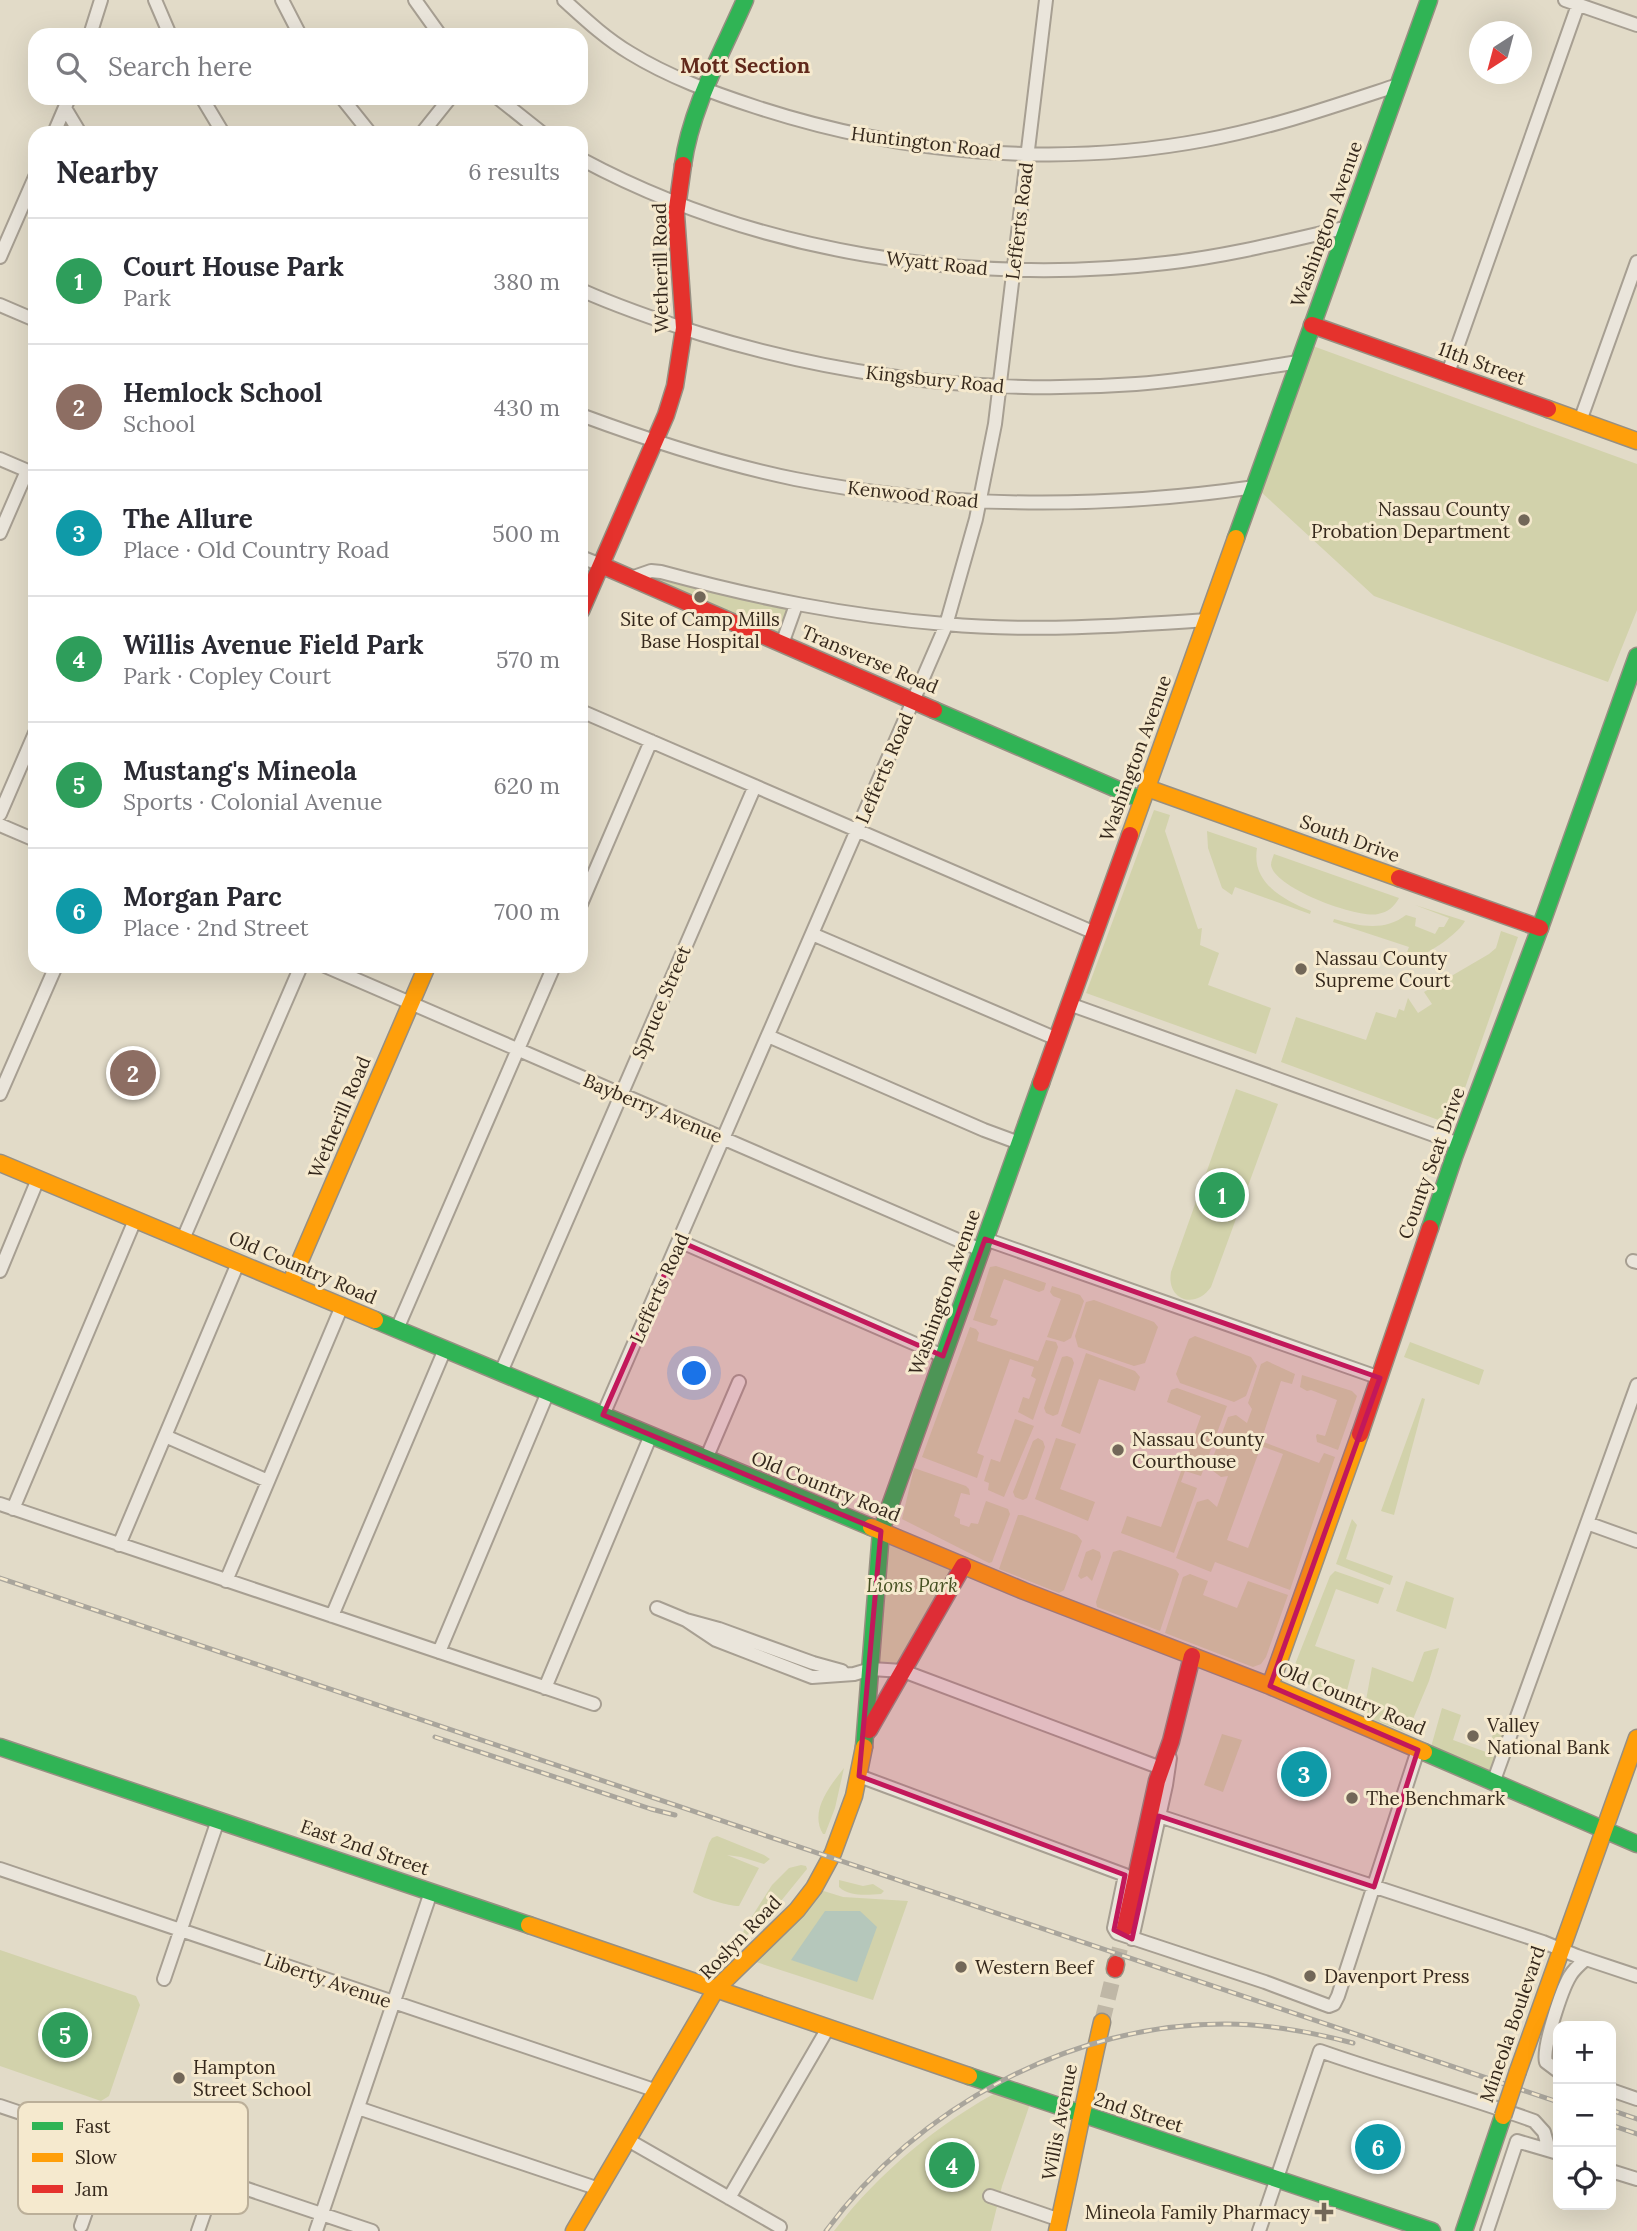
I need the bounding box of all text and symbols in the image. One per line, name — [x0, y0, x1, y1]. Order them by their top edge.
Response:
north arrow — [1469, 21, 1532, 84]
search box — [28, 28, 588, 105]
icon: search — [52, 48, 90, 86]
text: Search here — [108, 50, 252, 83]
district label: Mott Section — [680, 52, 810, 79]
street label: Huntington Road — [850, 121, 1002, 163]
street label: Washington Avenue — [1285, 138, 1367, 310]
text: Nearby — [56, 153, 158, 191]
text: 6 results — [468, 157, 560, 186]
street label: Lefferts Road — [1000, 161, 1038, 281]
street label: Wetherill Road — [647, 203, 673, 333]
street label: Wyatt Road — [885, 246, 989, 280]
text: Court House Park — [123, 250, 344, 283]
text: 1 — [74, 267, 84, 296]
text: 380 m — [493, 267, 560, 296]
text: Park — [123, 283, 171, 312]
street label: 11th Street — [1435, 336, 1530, 390]
street label: Kingsbury Road — [865, 360, 1005, 398]
text: Hemlock School — [123, 376, 322, 409]
text: 2 — [73, 393, 85, 422]
text: 430 m — [494, 393, 560, 422]
text: School — [123, 409, 195, 438]
street label: Kenwood Road — [846, 475, 980, 513]
place label: Nassau County Probation Department — [1311, 497, 1511, 543]
text: The Allure — [123, 502, 253, 535]
marker: Nassau County Probation Department — [1516, 512, 1532, 528]
text: 3 — [73, 519, 85, 548]
text: 500 m — [492, 519, 560, 548]
text: Place · Old Country Road — [123, 535, 390, 564]
marker: Site of Camp Mills Base Hospital — [692, 589, 708, 605]
place label: Site of Camp Mills Base Hospital — [620, 607, 780, 653]
street label: Transverse Road — [798, 619, 942, 699]
text: Willis Avenue Field Park — [123, 628, 424, 661]
text: 4 — [73, 645, 85, 674]
text: 570 m — [496, 645, 560, 674]
text: Park · Copley Court — [123, 661, 331, 690]
street label: Washington Avenue — [1094, 672, 1176, 844]
street label: Lefferts Road — [850, 709, 918, 827]
text: Mustang's Mineola — [123, 754, 357, 787]
text: 5 — [73, 771, 85, 800]
text: 620 m — [493, 771, 560, 800]
text: Sports · Colonial Avenue — [123, 787, 383, 816]
street label: South Drive — [1297, 809, 1403, 867]
text: Morgan Parc — [123, 880, 282, 913]
text: 6 — [72, 897, 86, 926]
text: 700 m — [494, 897, 560, 926]
text: Place · 2nd Street — [123, 913, 309, 942]
street label: Spruce Street — [626, 941, 696, 1062]
place label: Nassau County Supreme Court — [1315, 946, 1451, 992]
marker: Nassau County Supreme Court — [1293, 961, 1309, 977]
pin: 2 — [110, 1047, 156, 1099]
street label: Wetherill Road — [302, 1052, 376, 1182]
street label: Bayberry Avenue — [580, 1068, 726, 1148]
street label: County Seat Drive — [1392, 1084, 1470, 1242]
pin: 1 — [1199, 1169, 1245, 1221]
street label: Washington Avenue — [903, 1206, 985, 1378]
street label: Old Country Road — [225, 1225, 381, 1309]
street label: Lefferts Road — [624, 1229, 694, 1347]
your location — [677, 1356, 711, 1390]
place label: Nassau County Courthouse — [1132, 1427, 1264, 1473]
marker: Nassau County Courthouse — [1110, 1442, 1126, 1458]
street label: Old Country Road — [748, 1445, 904, 1527]
park label: Lions Park — [866, 1573, 958, 1597]
street label: Old Country Road — [1274, 1656, 1430, 1740]
place label: Valley National Bank — [1486, 1713, 1611, 1759]
marker: Valley National Bank — [1465, 1728, 1481, 1744]
pin: 3 — [1281, 1748, 1327, 1800]
place label: The Benchmark — [1366, 1786, 1506, 1810]
marker: The Benchmark — [1344, 1790, 1360, 1806]
street label: East 2nd Street — [297, 1814, 433, 1880]
street label: Roslyn Road — [694, 1890, 786, 1984]
street label: Mineola Boulevard — [1474, 1943, 1550, 2105]
street label: Liberty Avenue — [261, 1947, 395, 2013]
place label: Western Beef — [975, 1955, 1095, 1979]
marker: Western Beef — [953, 1959, 969, 1975]
place label: Davenport Press — [1324, 1964, 1470, 1988]
marker: Davenport Press — [1302, 1968, 1318, 1984]
pin: 5 — [42, 2009, 88, 2061]
map controls — [1553, 2021, 1616, 2210]
button: + — [1553, 2021, 1616, 2084]
place label: Hampton Street School — [193, 2055, 312, 2101]
street label: Willis Avenue — [1036, 2062, 1082, 2182]
marker: Hampton Street School — [171, 2070, 187, 2086]
button: − — [1553, 2084, 1616, 2147]
street label: 2nd Street — [1092, 2086, 1187, 2138]
legend — [18, 2102, 248, 2214]
text: Fast — [75, 2114, 111, 2138]
pin: 6 — [1355, 2121, 1401, 2173]
pin: 4 — [929, 2139, 975, 2191]
text: Slow — [75, 2145, 118, 2169]
button: locate — [1553, 2147, 1616, 2210]
text: Jam — [74, 2177, 109, 2201]
place label: Mineola Family Pharmacy — [1085, 2200, 1310, 2224]
marker: Mineola Family Pharmacy — [1316, 2204, 1332, 2220]

